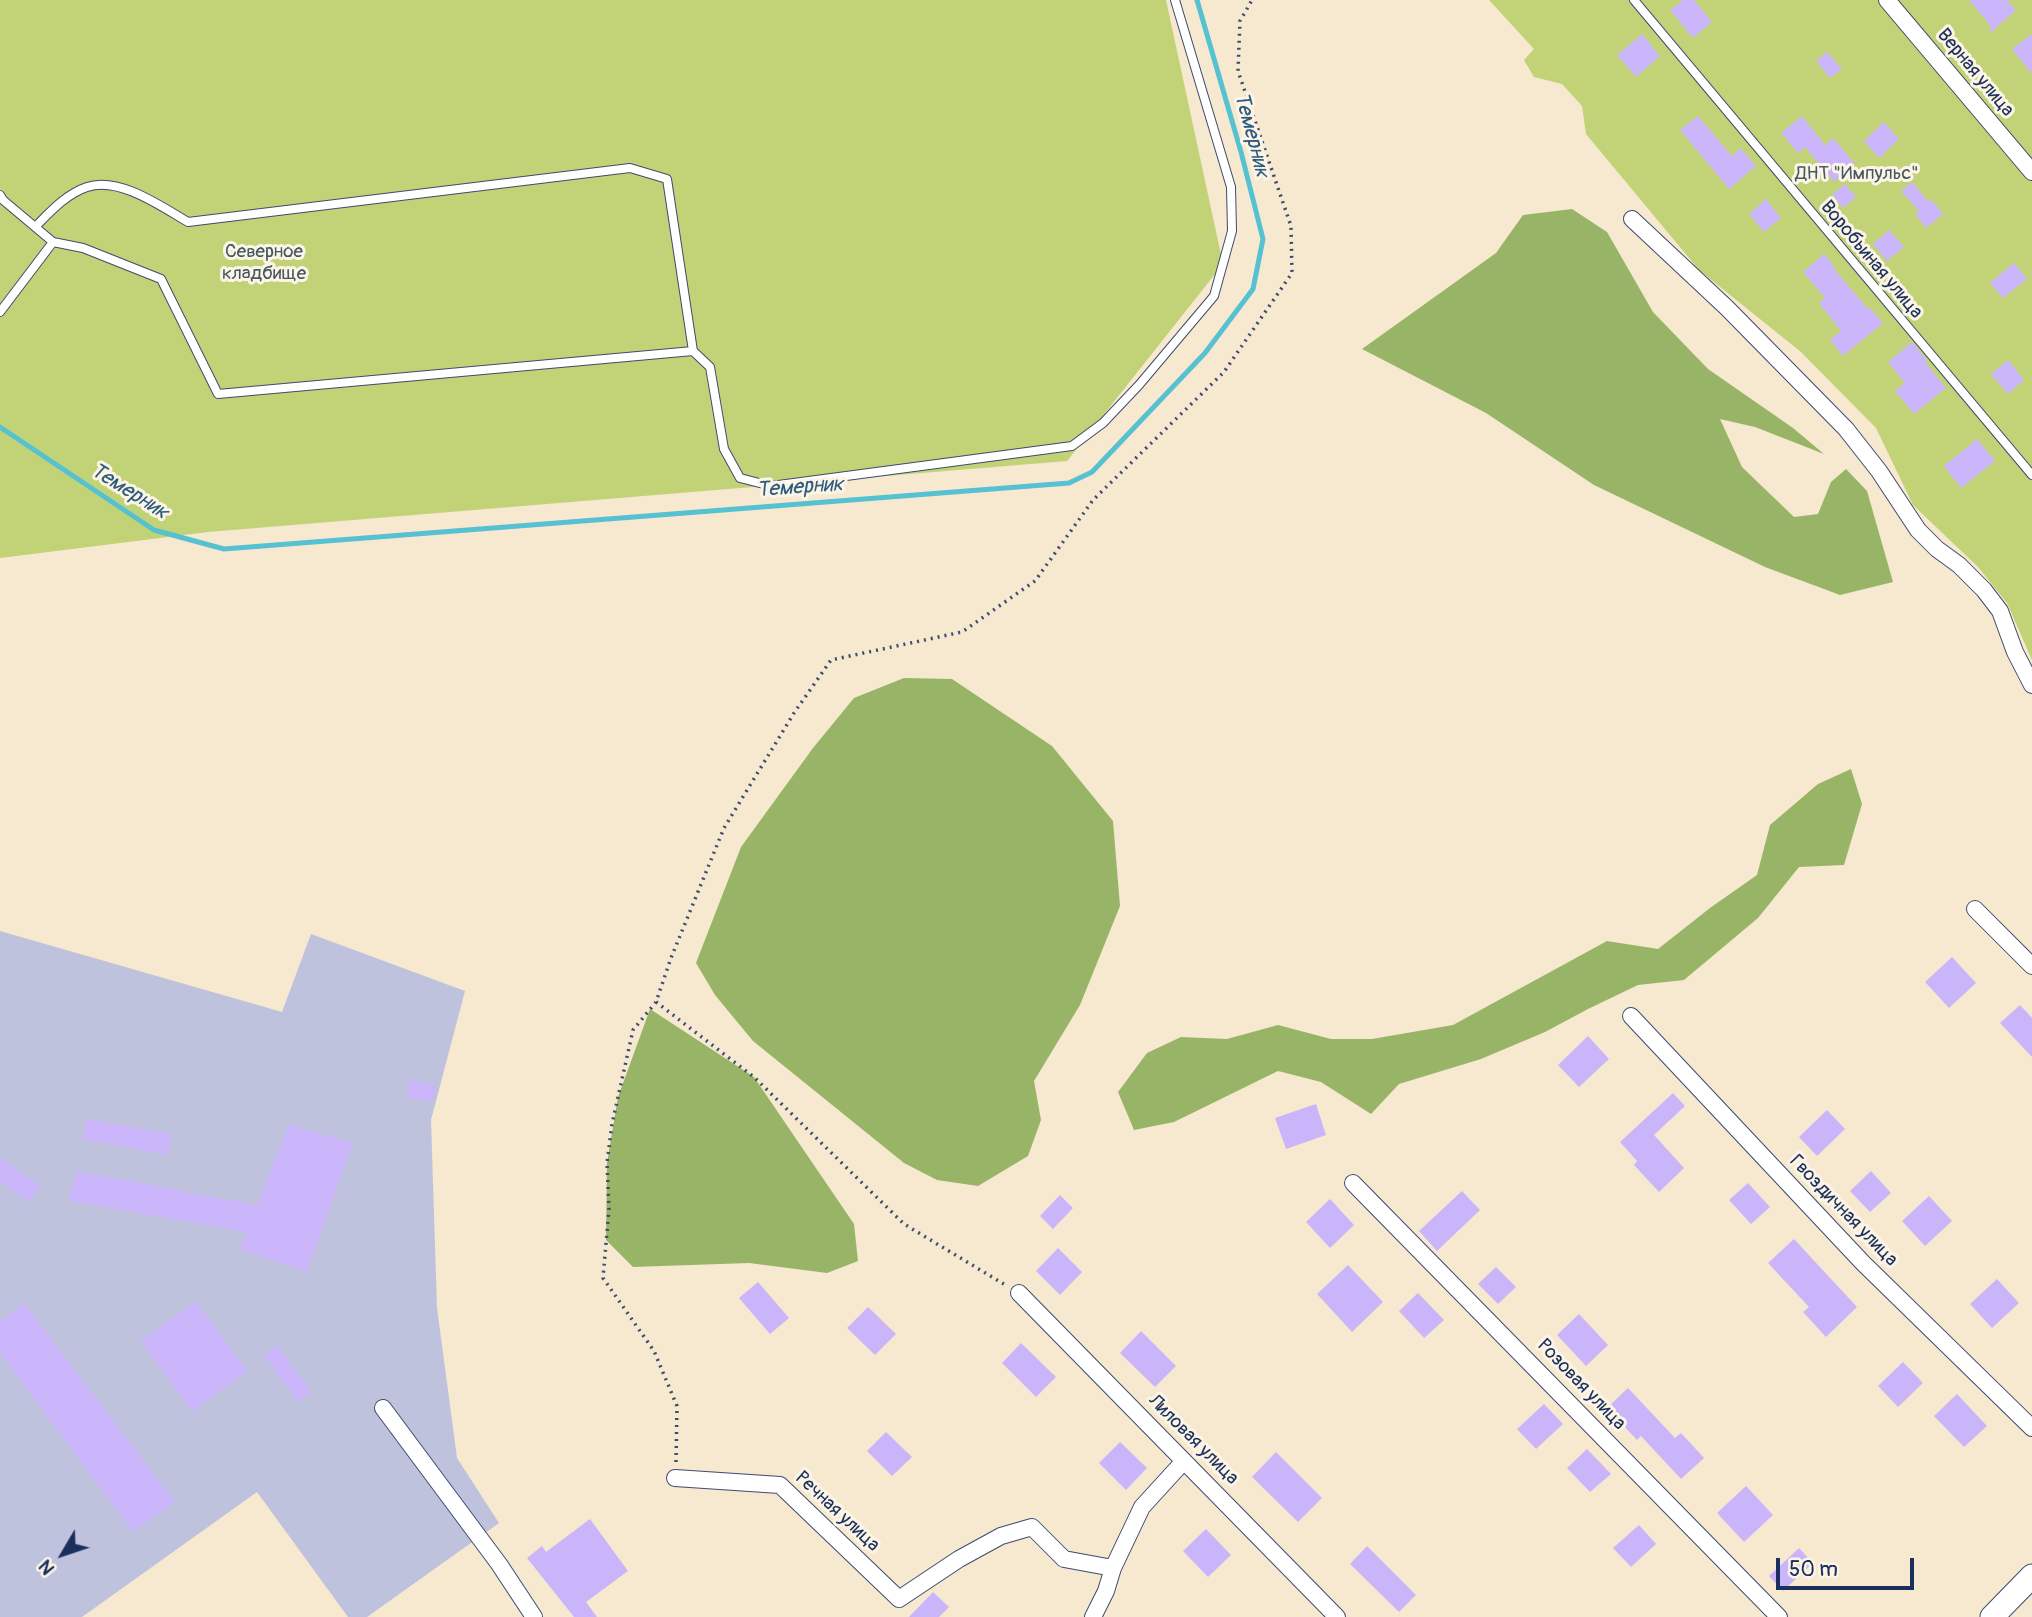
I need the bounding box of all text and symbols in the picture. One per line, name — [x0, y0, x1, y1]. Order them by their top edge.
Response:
street label: Верная улица — [1932, 24, 2018, 122]
water label: Темерник — [1228, 90, 1274, 180]
park label: ДНТ "Импульс" — [1795, 163, 1919, 185]
street label: Воробьиная улица — [1815, 196, 1927, 324]
park label: Северное кладбище — [222, 241, 306, 285]
water label: Темерник — [86, 458, 172, 526]
water label: Темерник — [756, 472, 844, 504]
street label: Гвоздичная улица — [1784, 1151, 1902, 1271]
street label: Розовая улица — [1532, 1335, 1630, 1435]
street label: Лиловая улица — [1143, 1390, 1243, 1490]
street label: Речная улица — [790, 1467, 884, 1557]
north arrow — [28, 1519, 98, 1589]
scale bar — [1780, 1544, 1918, 1588]
text: N — [33, 1555, 60, 1580]
text: 50 m — [1789, 1556, 1838, 1583]

